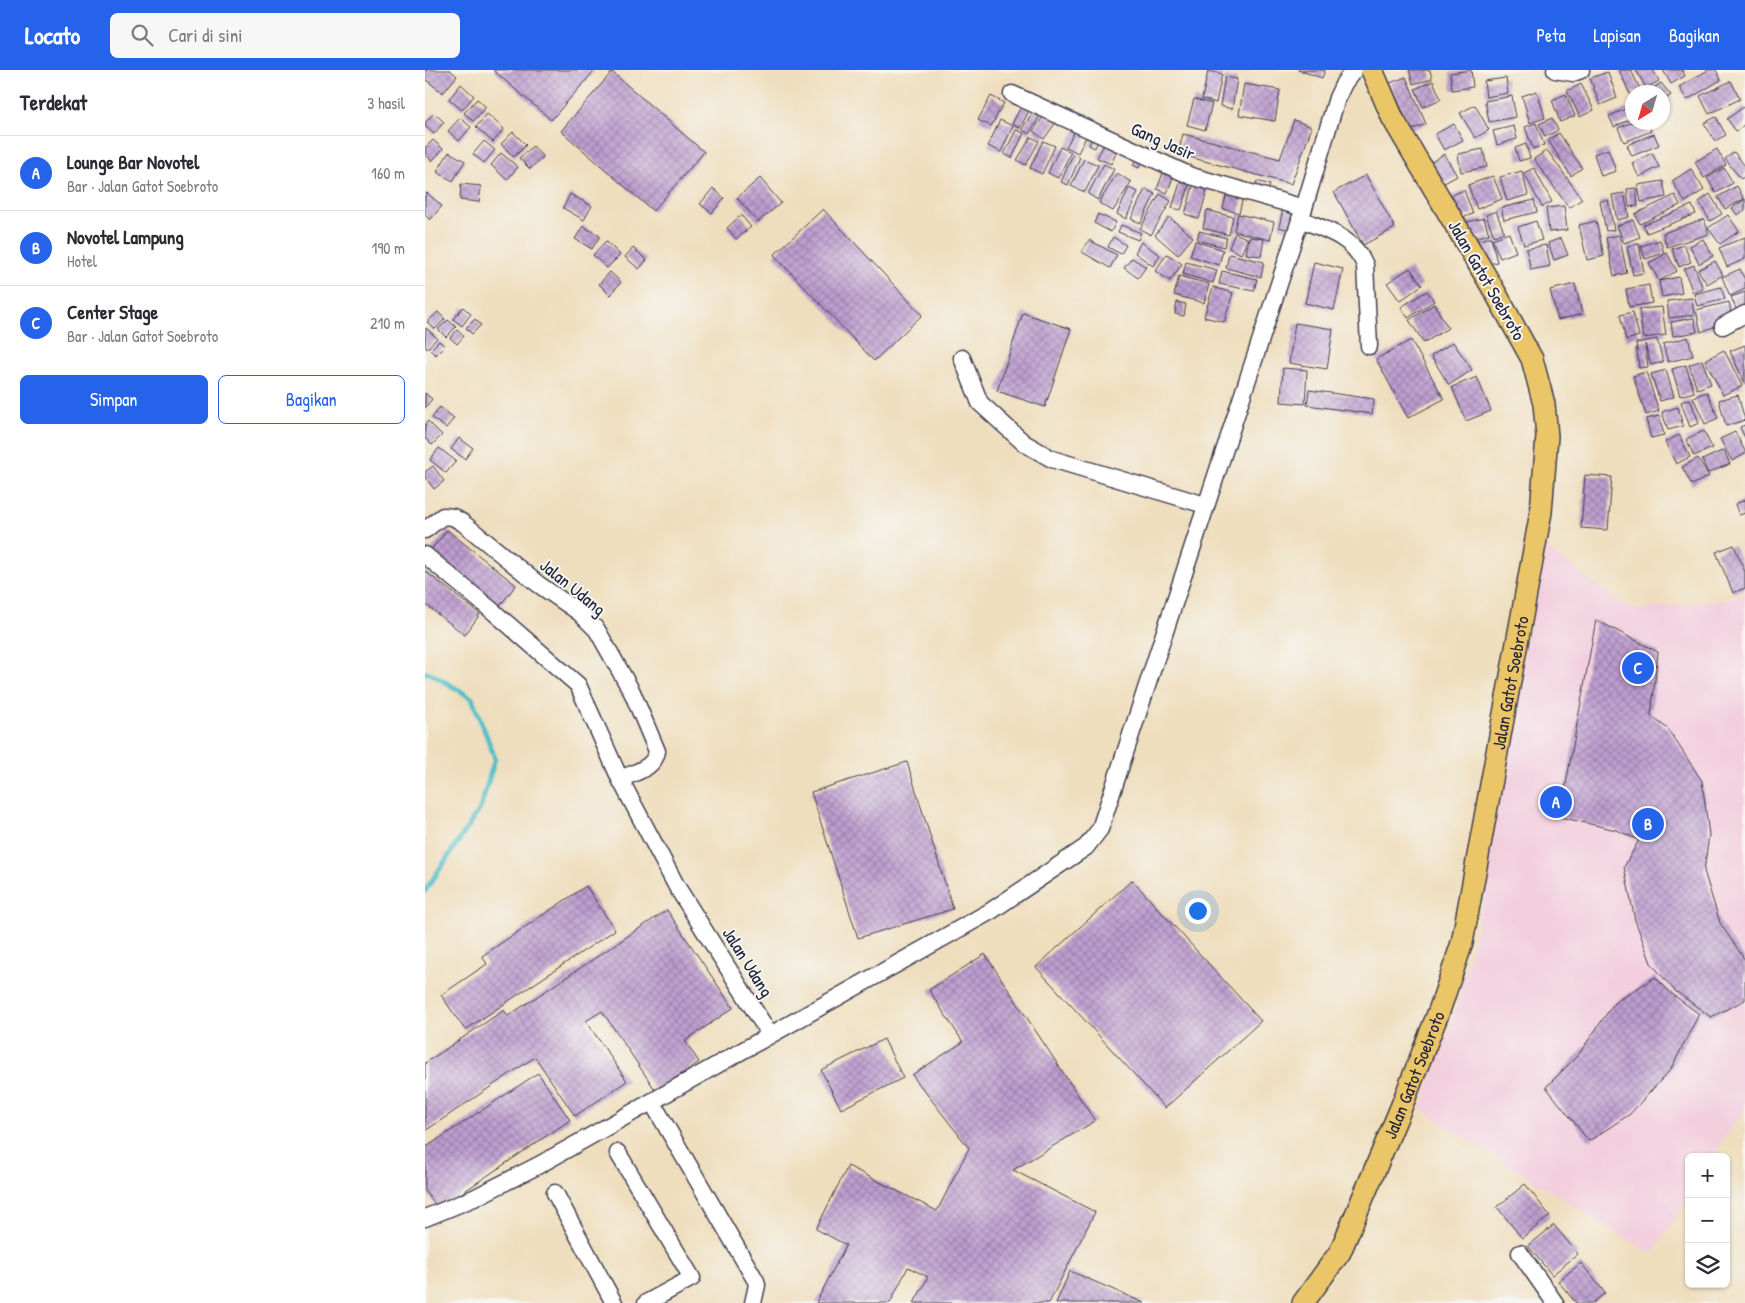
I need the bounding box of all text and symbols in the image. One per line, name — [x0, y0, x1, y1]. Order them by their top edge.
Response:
search box — [110, 13, 460, 58]
text: Locato — [25, 19, 80, 51]
icon: search — [128, 21, 156, 49]
text: Cari di sini — [168, 22, 243, 48]
text: Peta — [1536, 23, 1565, 48]
text: Lapisan — [1593, 23, 1641, 48]
text: Bagikan — [1669, 23, 1720, 48]
north arrow — [1625, 85, 1670, 130]
text: Terdekat — [20, 88, 87, 117]
text: 3 hasil — [367, 92, 405, 114]
street label: Gang Jasir — [1127, 116, 1199, 166]
text: Lounge Bar Novotel — [67, 149, 199, 175]
text: A — [32, 162, 40, 184]
text: 160 m — [371, 162, 405, 184]
text: Bar · Jalan Gatot Soebroto — [67, 175, 218, 197]
street label: Jalan Gatot Soebroto — [1442, 215, 1532, 345]
text: Novotel Lampung — [67, 224, 184, 250]
text: B — [32, 237, 40, 259]
text: 190 m — [372, 237, 405, 259]
text: Hotel — [67, 250, 97, 272]
text: Center Stage — [67, 299, 158, 325]
text: C — [32, 312, 40, 334]
text: 210 m — [370, 312, 405, 334]
text: Bar · Jalan Gatot Soebroto — [67, 325, 218, 347]
button: Simpan — [20, 375, 208, 424]
button: Bagikan — [218, 375, 405, 424]
street label: Jalan Udang — [535, 553, 611, 621]
street label: Jalan Gatot Soebroto — [1485, 614, 1534, 751]
pin: C — [1622, 649, 1654, 687]
pin: A — [1540, 783, 1572, 821]
pin: B — [1632, 805, 1664, 843]
your location — [1185, 898, 1211, 924]
street label: Jalan Udang — [717, 922, 779, 1002]
street label: Jalan Gatot Soebroto — [1377, 1007, 1450, 1142]
map controls — [1685, 1153, 1730, 1288]
button: + — [1685, 1153, 1730, 1198]
button: − — [1685, 1198, 1730, 1243]
button: layers — [1685, 1243, 1730, 1288]

